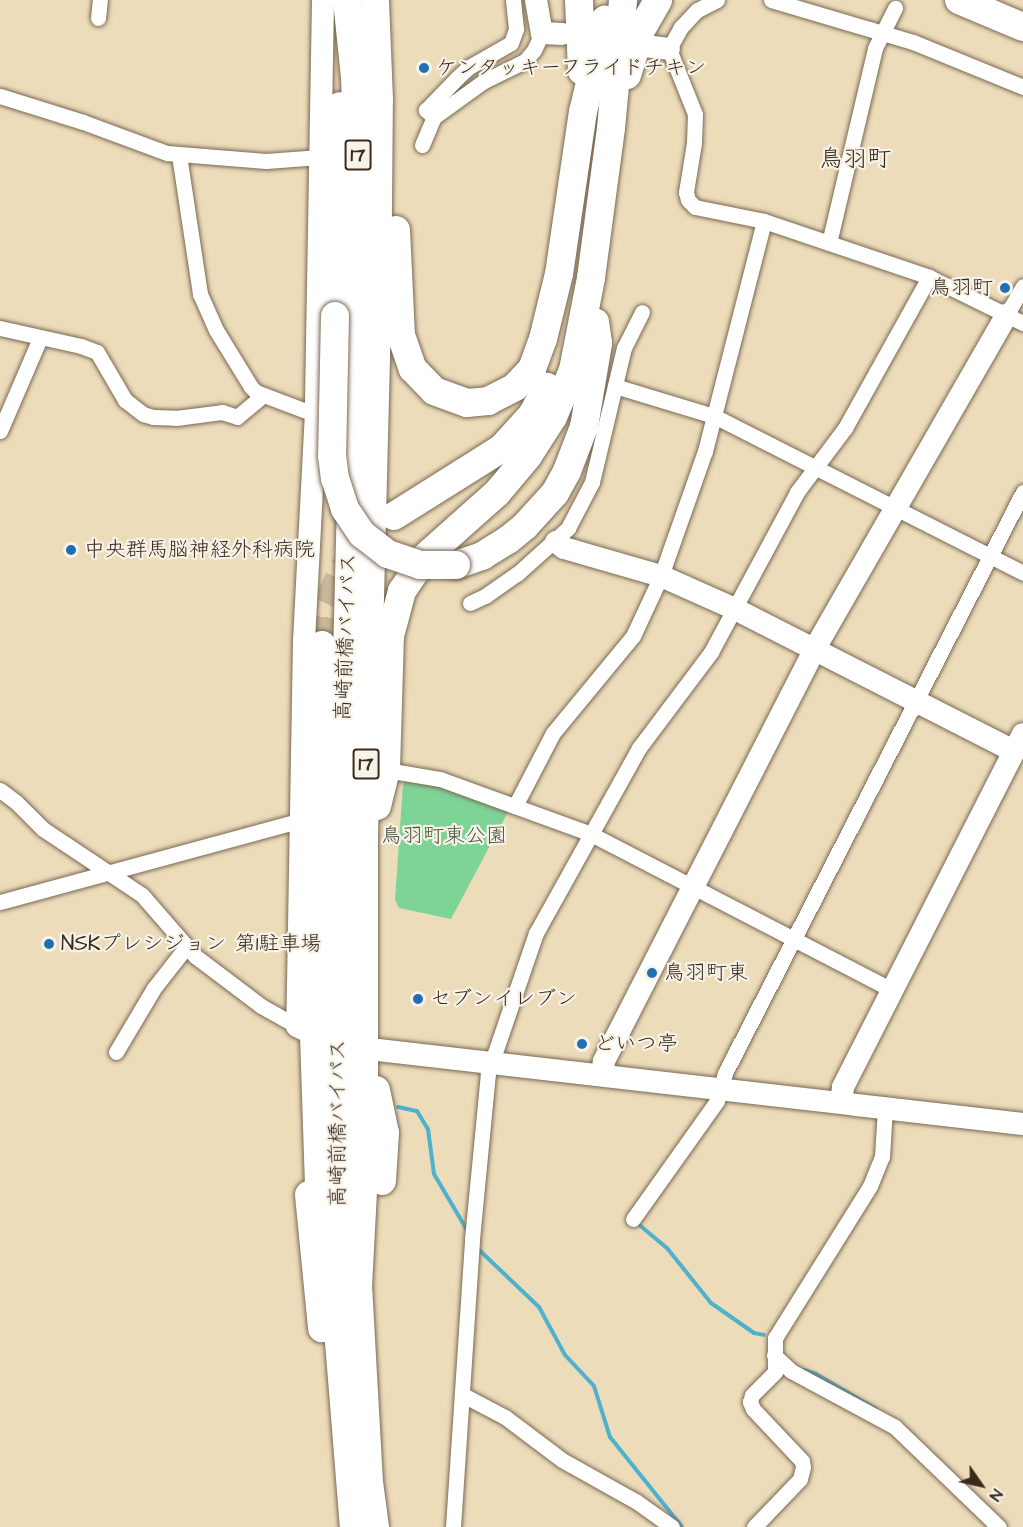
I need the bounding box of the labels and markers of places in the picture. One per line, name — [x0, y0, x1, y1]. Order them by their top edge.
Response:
place label: ケンタッキーフライドチキン — [436, 55, 709, 81]
marker: ケンタッキーフライドチキン — [417, 61, 431, 75]
place label: 鳥羽町 — [930, 275, 993, 301]
marker: 鳥羽町 — [998, 281, 1012, 295]
place label: 中央群馬脳神経外科病院 — [84, 537, 315, 563]
marker: 中央群馬脳神経外科病院 — [62, 541, 80, 559]
place label: NSKプレシジョン 第1駐車場 — [61, 931, 321, 957]
marker: NSKプレシジョン 第1駐車場 — [42, 937, 56, 951]
place label: 鳥羽町東 — [664, 960, 748, 986]
marker: 鳥羽町東 — [645, 966, 659, 980]
place label: セブンイレブン — [430, 986, 577, 1012]
marker: セブンイレブン — [411, 992, 425, 1006]
place label: どいつ亭 — [594, 1031, 678, 1057]
marker: どいつ亭 — [575, 1037, 589, 1051]

